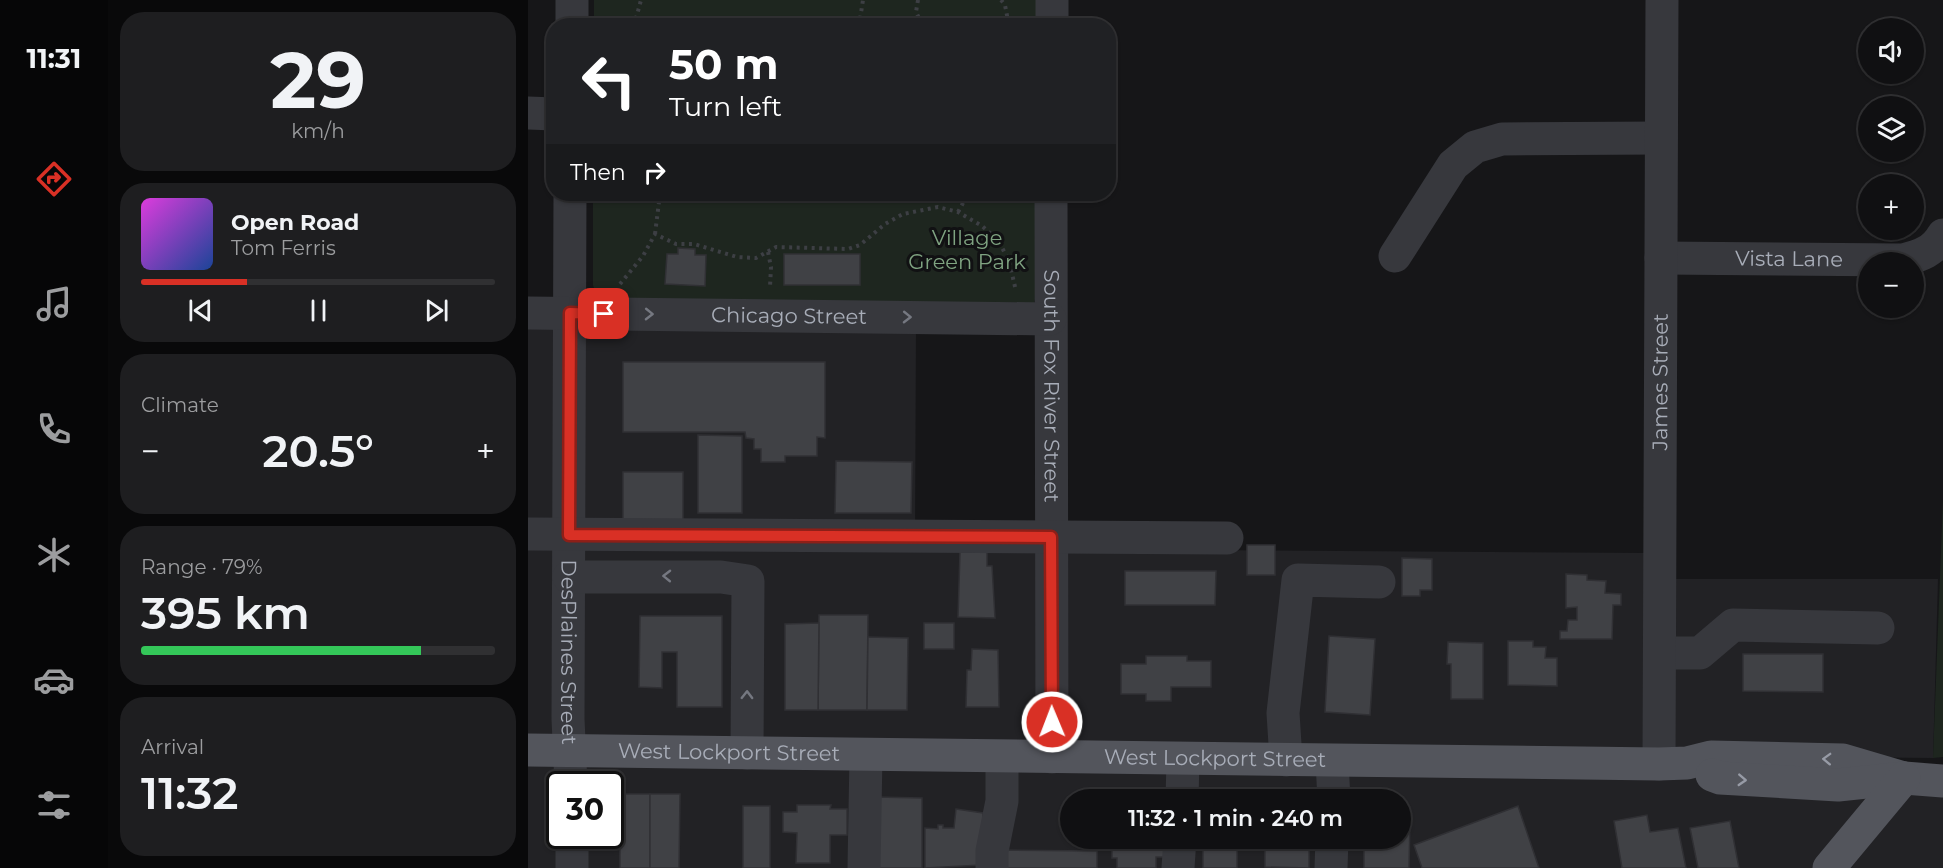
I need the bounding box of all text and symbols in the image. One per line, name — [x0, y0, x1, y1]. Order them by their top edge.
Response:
map controls — [1858, 18, 1924, 318]
button: sound — [1858, 18, 1924, 84]
text: 29 — [270, 32, 366, 128]
text: 50 m — [669, 38, 778, 90]
text: 11:31 — [27, 42, 81, 75]
icon: left — [570, 42, 648, 120]
text: Turn left — [669, 90, 782, 123]
button: layers — [1858, 96, 1924, 162]
text: km/h — [291, 119, 345, 143]
icon: right — [638, 156, 671, 189]
icon: directions — [33, 158, 75, 200]
text: Then — [570, 159, 626, 186]
button: + — [1858, 174, 1924, 240]
text: Open Road — [231, 209, 359, 236]
park label: Village Green Park — [908, 225, 1026, 274]
text: Tom Ferris — [231, 236, 336, 260]
street label: Vista Lane — [1735, 246, 1843, 272]
button: − — [1858, 252, 1924, 318]
street label: South Fox River Street — [1039, 269, 1065, 503]
icon: music — [33, 283, 75, 325]
pin — [578, 288, 629, 339]
icon: previous — [184, 294, 217, 327]
icon: pause — [302, 294, 335, 327]
icon: next — [420, 294, 453, 327]
icon: arrive — [587, 297, 620, 330]
street label: Chicago Street — [711, 302, 867, 329]
one-way arrow — [645, 308, 654, 320]
one-way arrow — [903, 311, 912, 323]
street label: James Street — [1647, 313, 1673, 452]
text: Climate — [141, 393, 219, 417]
icon: phone — [33, 408, 75, 450]
text: 20.5° — [262, 423, 374, 478]
text: − — [141, 431, 160, 471]
text: + — [476, 431, 495, 471]
icon: climate — [33, 534, 75, 576]
text: Range · 79% — [141, 555, 263, 579]
street label: DesPlaines Street — [556, 559, 582, 745]
one-way arrow — [663, 570, 672, 582]
text: 395 km — [141, 585, 310, 640]
icon: car — [33, 659, 75, 701]
one-way arrow — [741, 690, 753, 699]
position arrow — [1020, 690, 1084, 754]
text: Arrival — [141, 735, 204, 759]
street label: West Lockport Street — [618, 738, 840, 766]
street label: West Lockport Street — [1104, 744, 1326, 772]
one-way arrow — [1823, 753, 1832, 766]
text: 11:32 — [141, 765, 238, 820]
speed limit sign: 30 — [546, 771, 624, 849]
one-way arrow — [1737, 773, 1746, 786]
icon: filters — [33, 784, 75, 826]
text: 11:32 · 1 min · 240 m — [1128, 805, 1343, 832]

